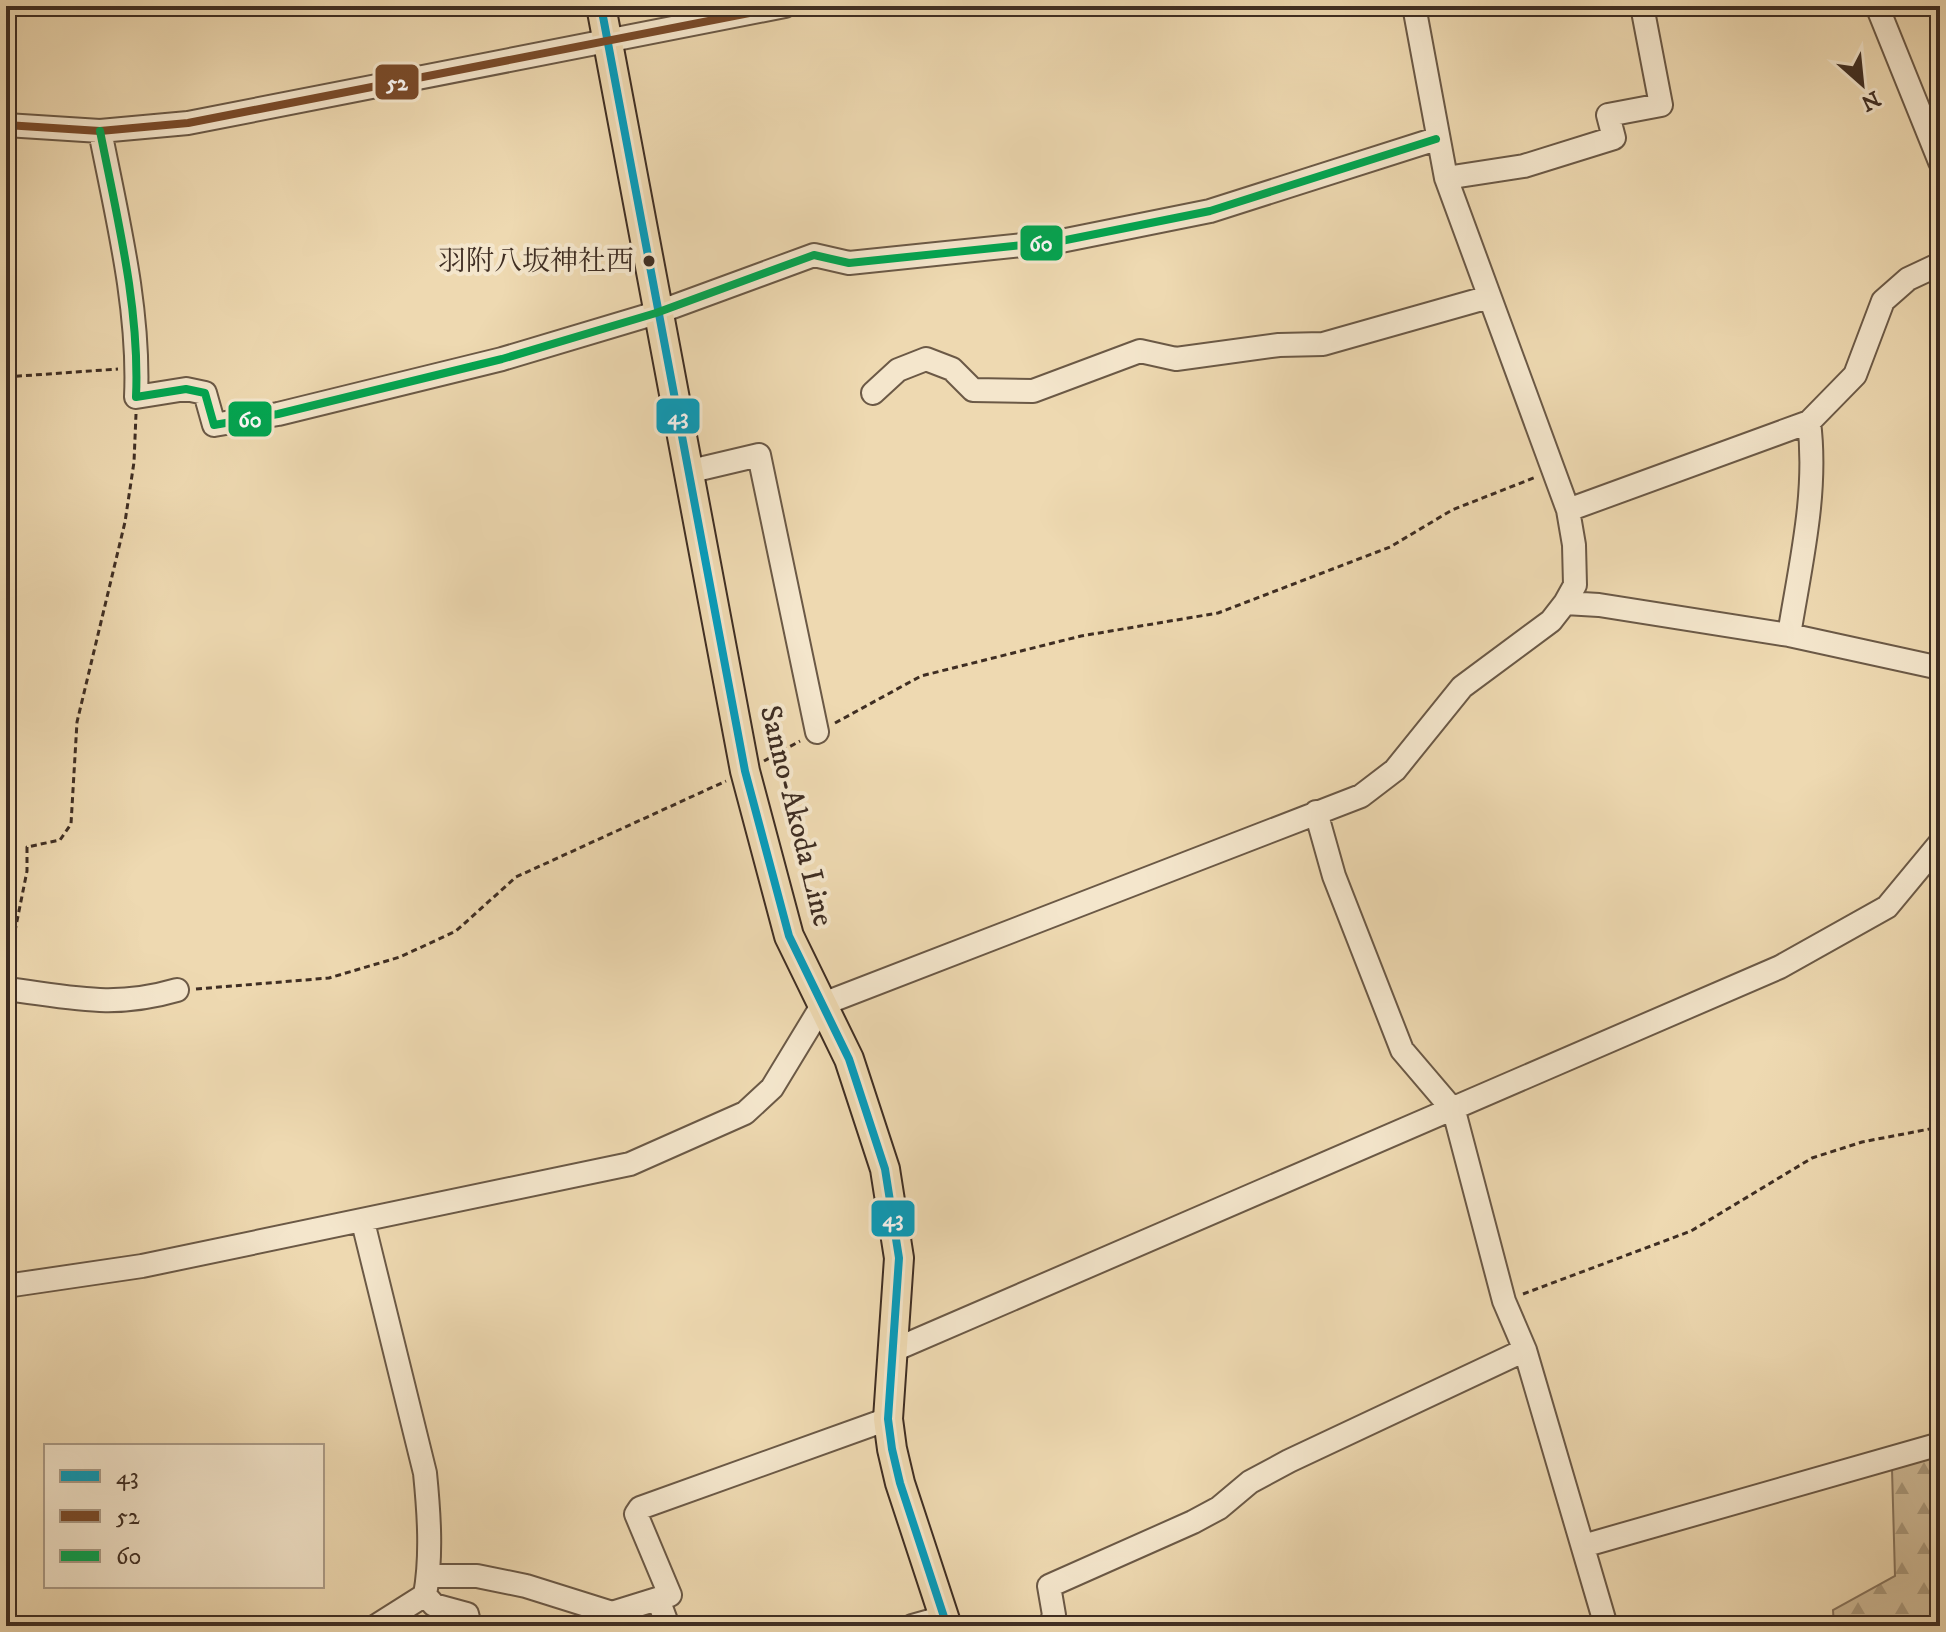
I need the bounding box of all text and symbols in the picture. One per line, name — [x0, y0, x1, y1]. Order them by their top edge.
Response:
north arrow — [1822, 44, 1902, 124]
line badge: 52 — [374, 63, 420, 101]
text: 52 — [385, 70, 409, 97]
text: N — [1856, 84, 1885, 117]
line badge: 60 — [1019, 224, 1064, 262]
text: 60 — [1029, 231, 1053, 258]
place label: 羽附八坂神社西 — [438, 244, 634, 279]
marker: 羽附八坂神社西 — [641, 253, 657, 269]
line badge: 43 — [655, 397, 701, 435]
line badge: 60 — [227, 400, 273, 438]
text: 43 — [668, 404, 688, 431]
text: 60 — [238, 407, 262, 434]
street label: Sanno-Akoda Line — [751, 702, 841, 930]
line badge: 43 — [870, 1199, 916, 1238]
text: 43 — [883, 1206, 903, 1233]
legend — [44, 1444, 324, 1588]
text: 43 — [116, 1462, 139, 1492]
text: 52 — [116, 1502, 140, 1532]
text: 60 — [116, 1542, 141, 1572]

